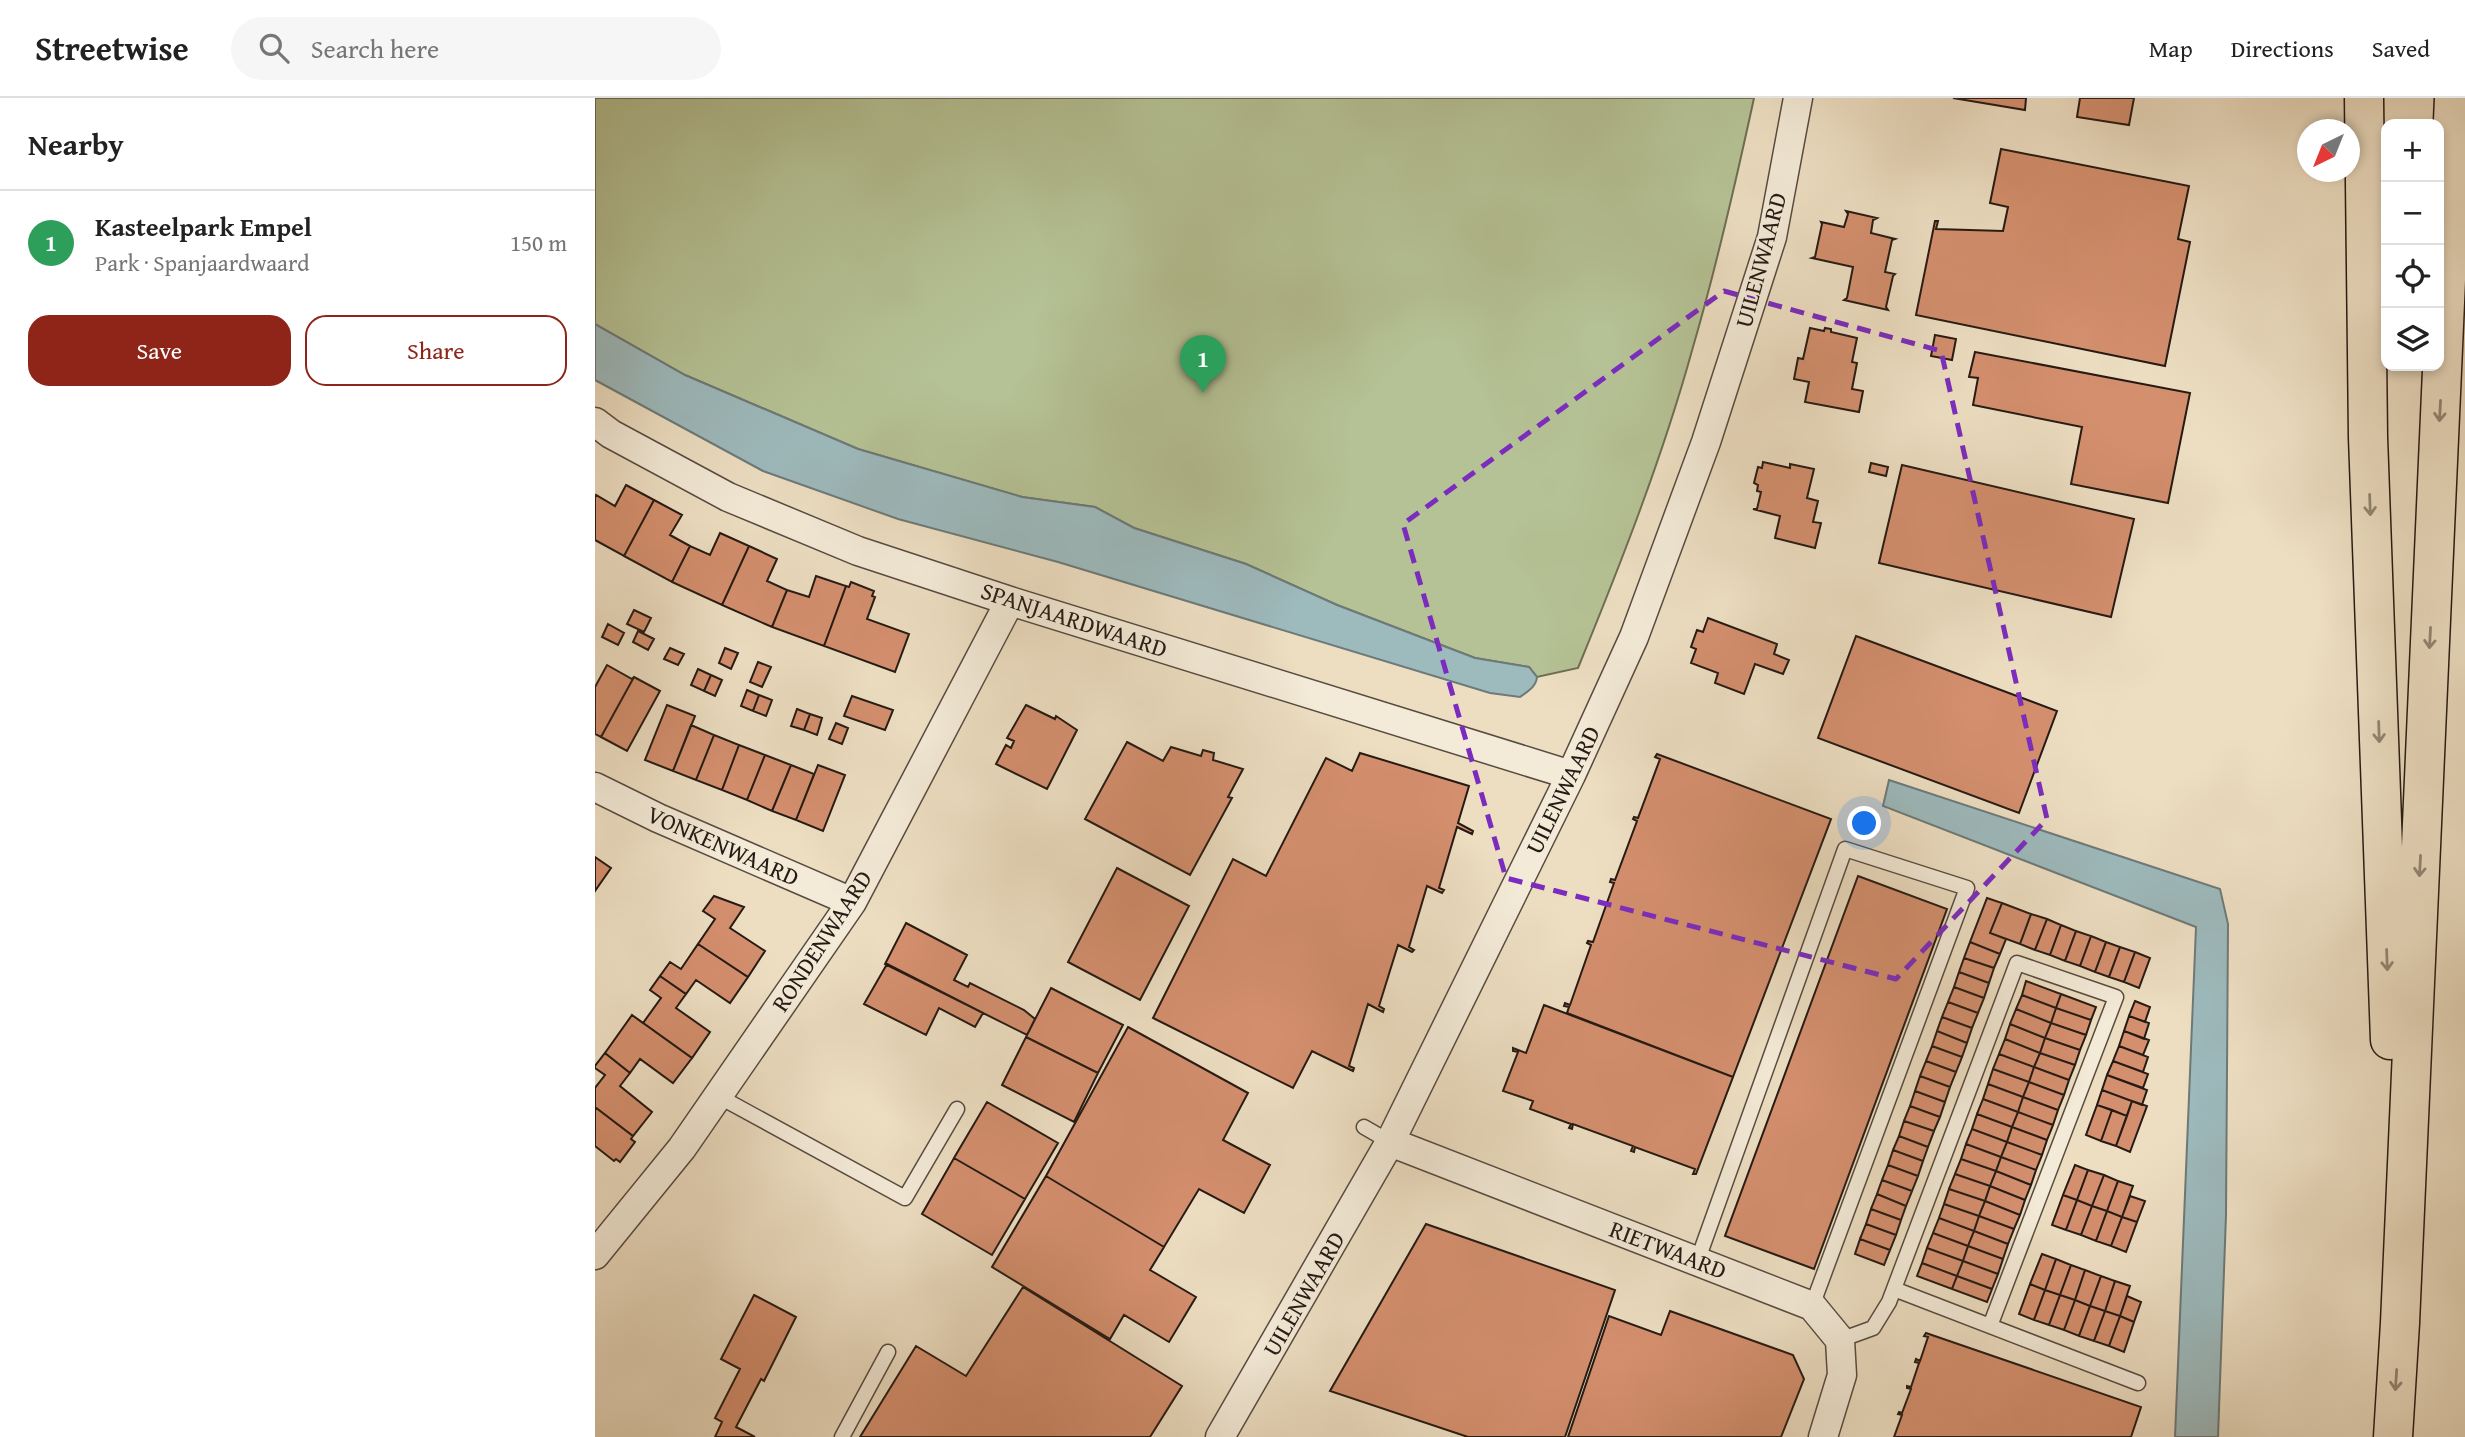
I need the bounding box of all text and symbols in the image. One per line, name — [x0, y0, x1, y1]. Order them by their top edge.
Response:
search box — [231, 17, 721, 80]
text: Streetwise — [35, 24, 189, 72]
icon: search — [255, 29, 293, 67]
text: Search here — [311, 29, 439, 68]
text: Map — [2149, 31, 2193, 66]
text: Directions — [2231, 31, 2334, 66]
text: Saved — [2372, 31, 2430, 66]
north arrow — [2297, 119, 2360, 182]
map controls — [2381, 119, 2444, 371]
button: + — [2381, 119, 2444, 182]
text: Nearby — [28, 122, 124, 166]
button: − — [2381, 182, 2444, 245]
street label: UILENWAARD — [1726, 188, 1795, 331]
text: Kasteelpark Empel — [95, 207, 312, 246]
text: 1 — [45, 226, 57, 259]
text: 150 m — [510, 226, 567, 259]
button: locate — [2381, 245, 2444, 308]
text: Park · Spanjaardwaard — [95, 246, 309, 279]
button: layers — [2381, 308, 2444, 371]
button: Save — [28, 315, 291, 386]
button: Share — [305, 315, 567, 386]
pin: 1 — [1180, 335, 1226, 393]
one-way arrow — [2434, 399, 2447, 422]
one-way arrow — [2364, 493, 2377, 516]
street label: SPANJAARDWAARD — [976, 573, 1172, 666]
one-way arrow — [2423, 626, 2436, 649]
street label: UILENWAARD — [1516, 720, 1609, 860]
one-way arrow — [2372, 721, 2385, 744]
street label: VONKENWAARD — [642, 796, 805, 895]
your location — [1847, 806, 1881, 840]
one-way arrow — [2413, 854, 2426, 876]
street label: RONDENWAARD — [763, 863, 881, 1018]
one-way arrow — [2380, 948, 2393, 971]
street label: RIETWAARD — [1605, 1211, 1732, 1288]
street label: UILENWAARD — [1254, 1225, 1353, 1363]
one-way arrow — [2389, 1368, 2402, 1391]

